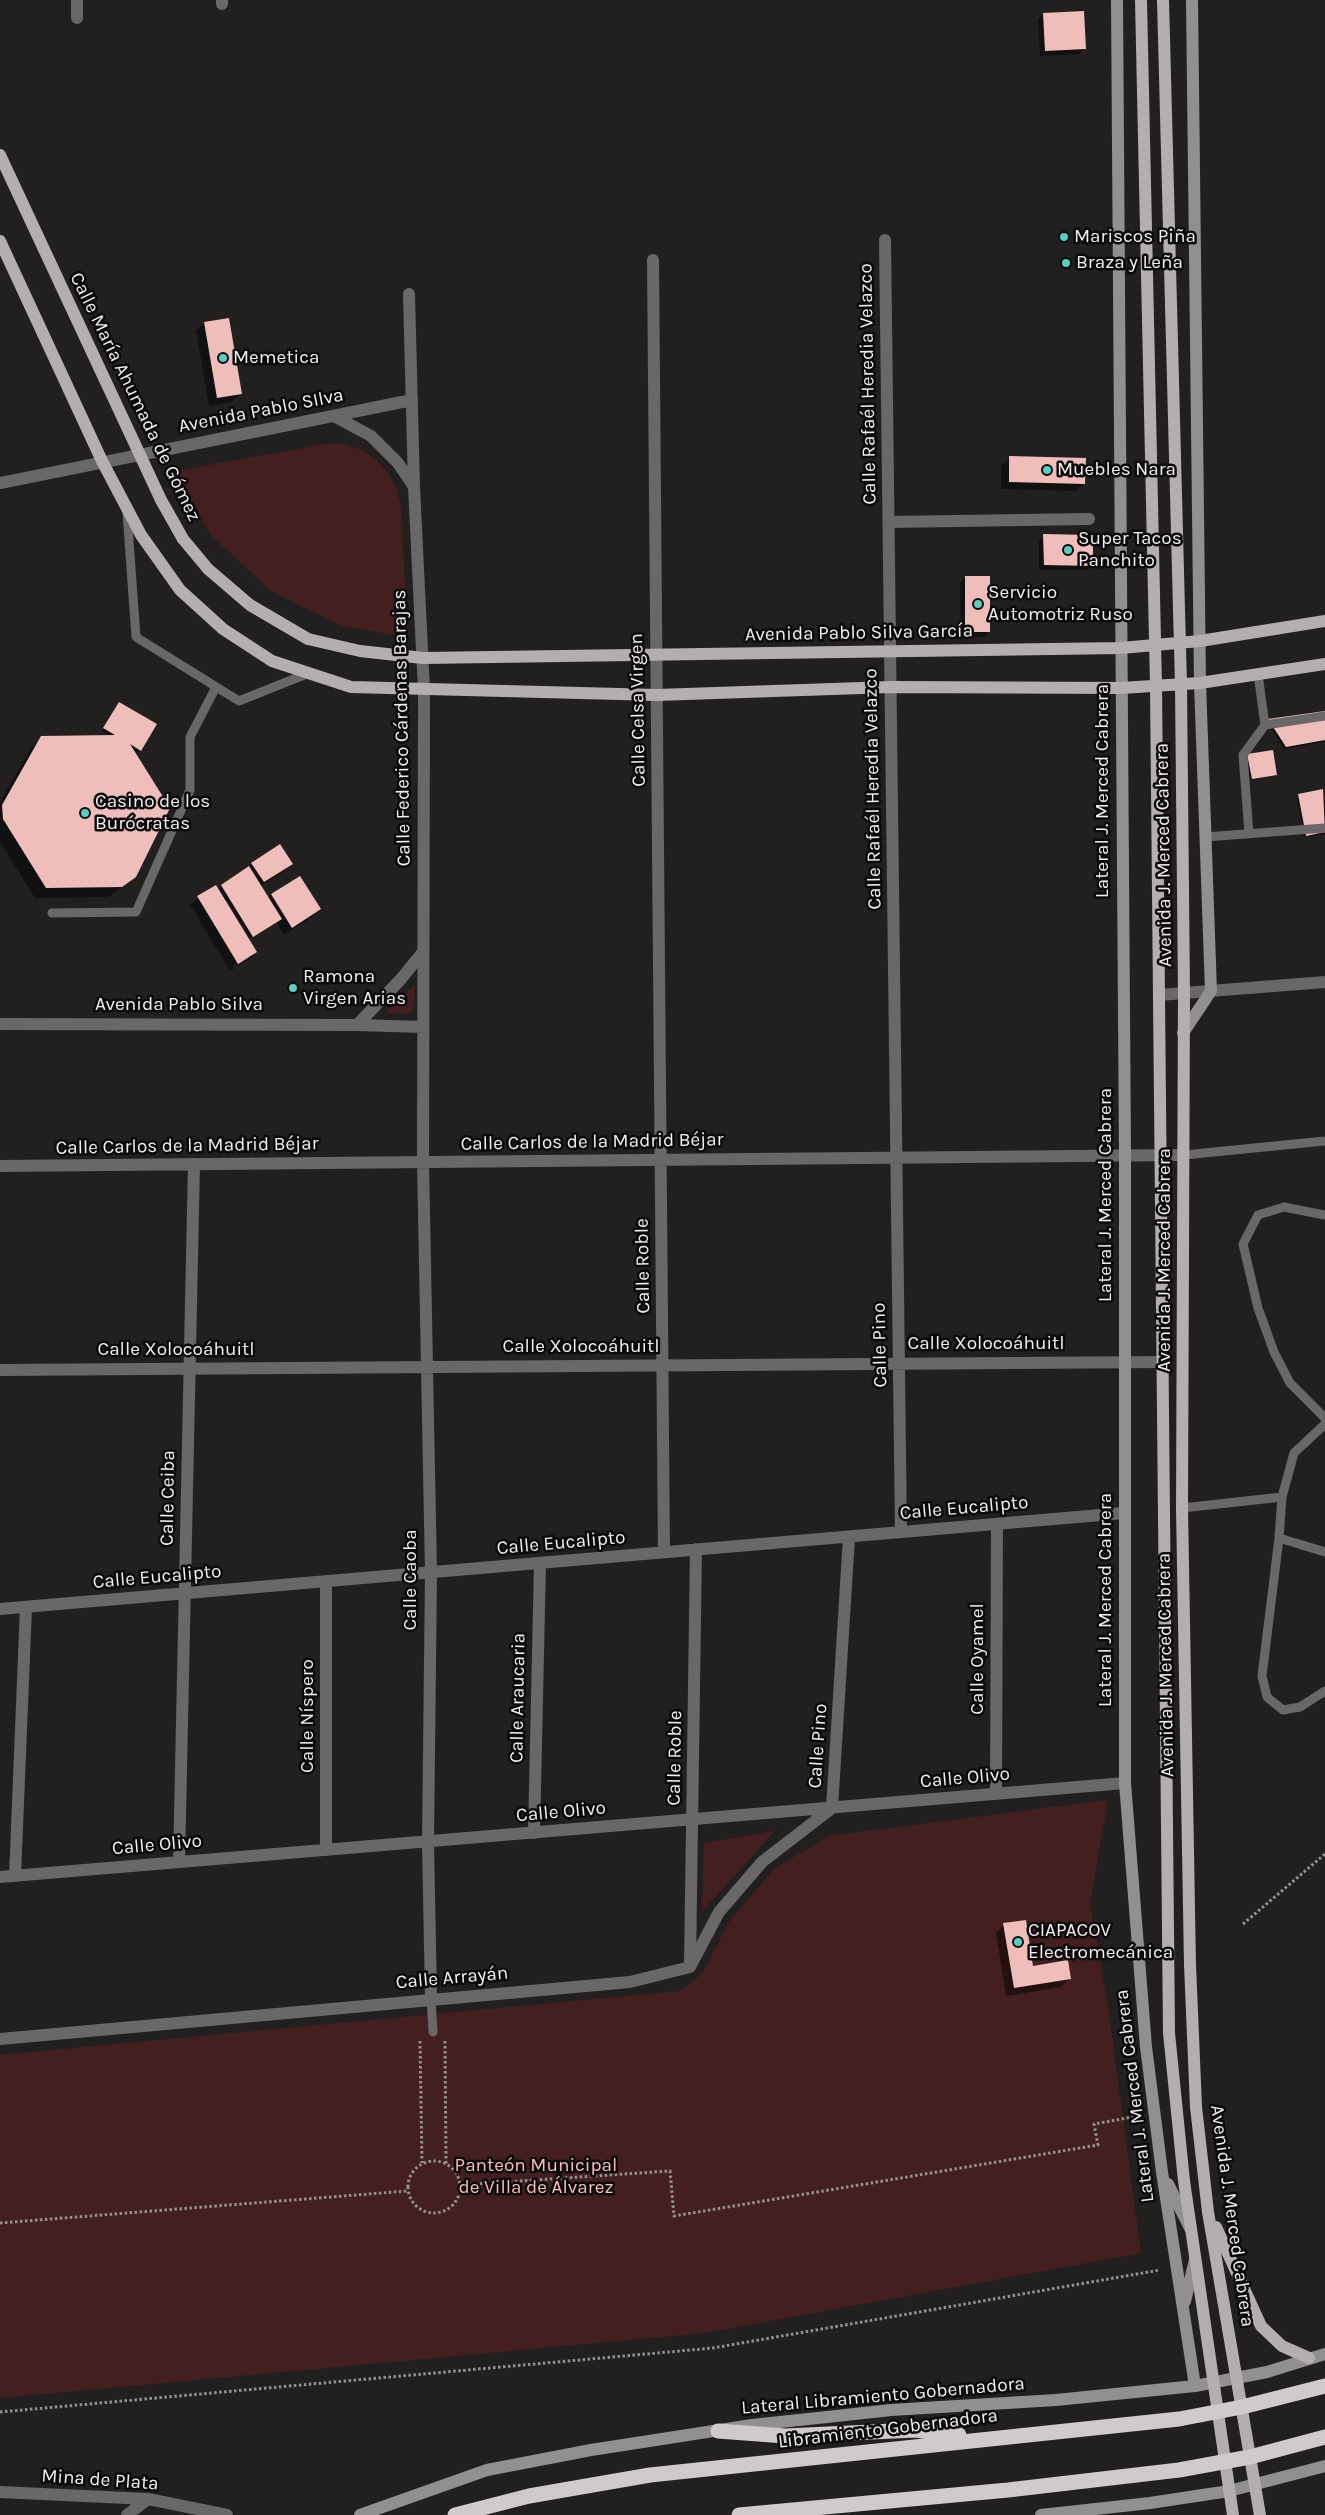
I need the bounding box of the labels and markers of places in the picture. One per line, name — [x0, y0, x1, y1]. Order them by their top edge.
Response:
place label: Mariscos Piña — [1074, 226, 1196, 248]
marker: Mariscos Piña — [1058, 231, 1070, 243]
place label: Braza y Leña — [1076, 252, 1183, 274]
marker: Braza y Leña — [1060, 257, 1072, 269]
place label: Memetica — [233, 347, 319, 369]
marker: Memetica — [217, 352, 229, 364]
place label: Muebles Nara — [1057, 459, 1176, 481]
marker: Muebles Nara — [1041, 464, 1053, 476]
place label: Super Tacos Panchito — [1078, 528, 1182, 572]
marker: Super Tacos Panchito — [1062, 544, 1074, 556]
place label: Servicio Automotriz Ruso — [988, 582, 1133, 626]
marker: Servicio Automotriz Ruso — [972, 598, 984, 610]
place label: Casino de los Burócratas — [95, 791, 210, 835]
marker: Casino de los Burócratas — [79, 807, 91, 819]
place label: Ramona Virgen Arias — [303, 966, 406, 1010]
marker: Ramona Virgen Arias — [287, 982, 299, 994]
place label: CIAPACOV Electromecánica — [1028, 1920, 1173, 1964]
marker: CIAPACOV Electromecánica — [1012, 1936, 1024, 1948]

